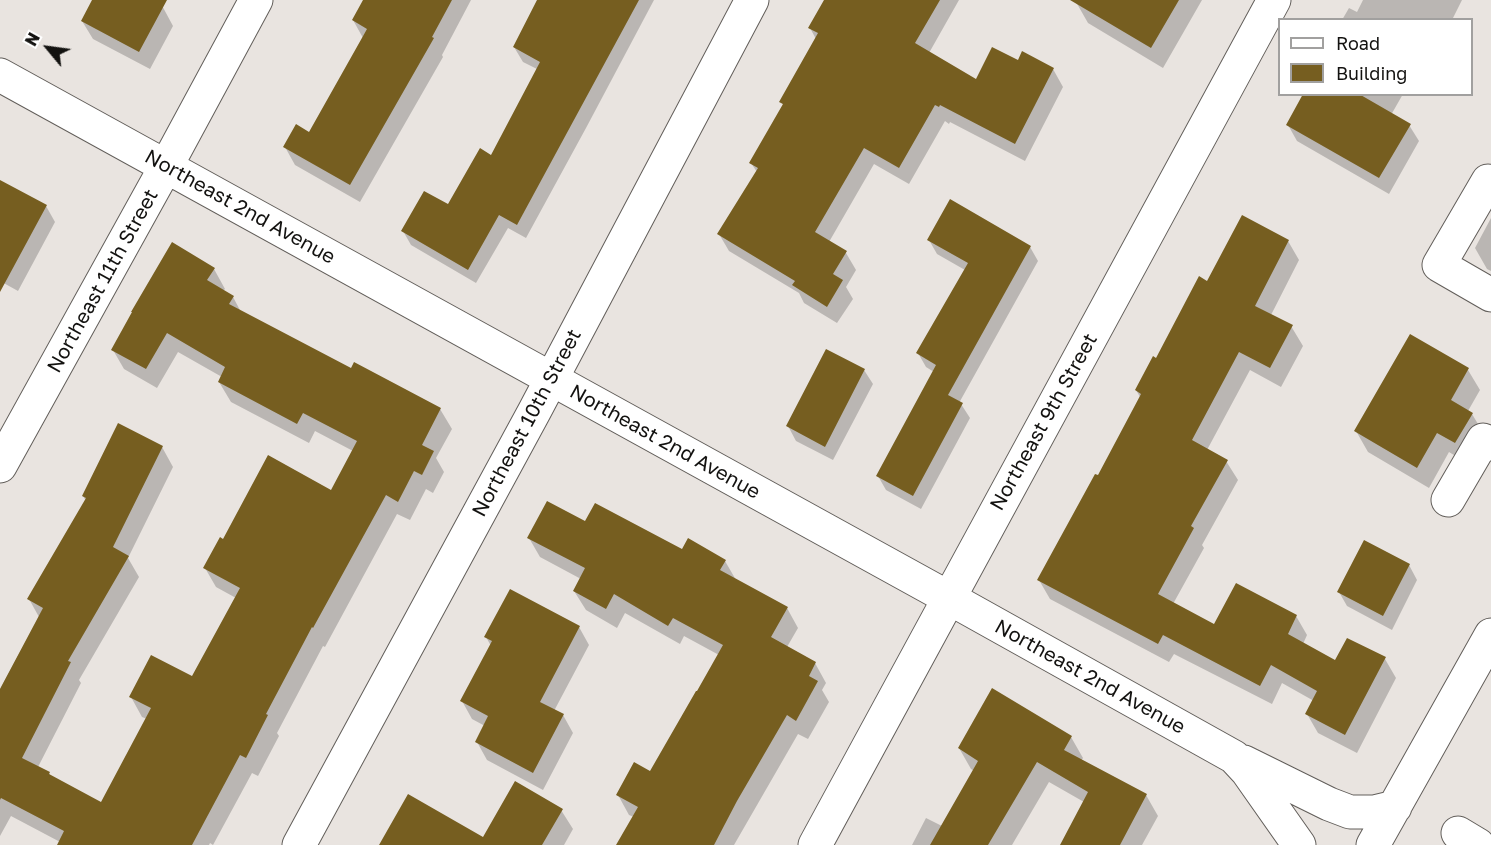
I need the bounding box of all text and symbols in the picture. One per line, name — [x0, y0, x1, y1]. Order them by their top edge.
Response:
north arrow — [18, 18, 78, 78]
legend — [1278, 18, 1473, 96]
text: N — [21, 29, 44, 49]
text: Road — [1336, 32, 1380, 54]
text: Building — [1336, 62, 1407, 84]
street label: Northeast 2nd Avenue — [141, 145, 339, 269]
street label: Northeast 11th Street — [43, 185, 163, 377]
street label: Northeast 10th Street — [467, 325, 587, 521]
street label: Northeast 9th Street — [985, 329, 1103, 515]
street label: Northeast 2nd Avenue — [566, 380, 764, 504]
street label: Northeast 2nd Avenue — [991, 615, 1189, 739]

